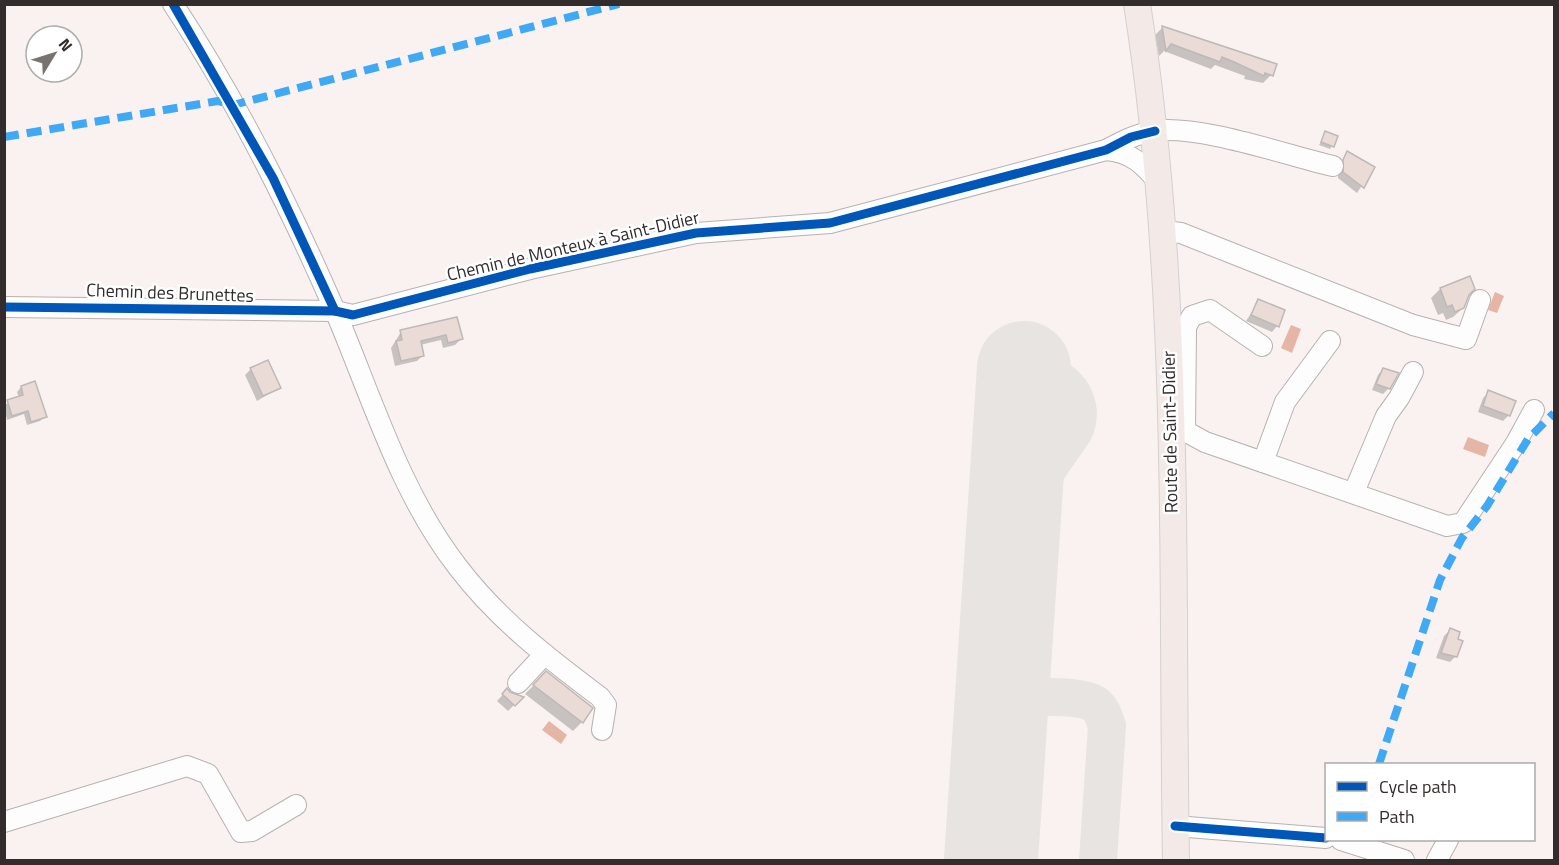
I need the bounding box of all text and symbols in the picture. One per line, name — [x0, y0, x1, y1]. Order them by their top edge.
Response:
north arrow — [24, 24, 84, 84]
text: N — [53, 33, 79, 57]
street label: Chemin de Monteux à Saint-Didier — [444, 203, 702, 288]
street label: Chemin des Brunettes — [86, 276, 254, 309]
street label: Route de Saint-Didier — [1155, 351, 1184, 513]
legend — [1325, 763, 1535, 841]
text: Cycle path — [1379, 773, 1457, 800]
text: Path — [1379, 803, 1415, 830]

